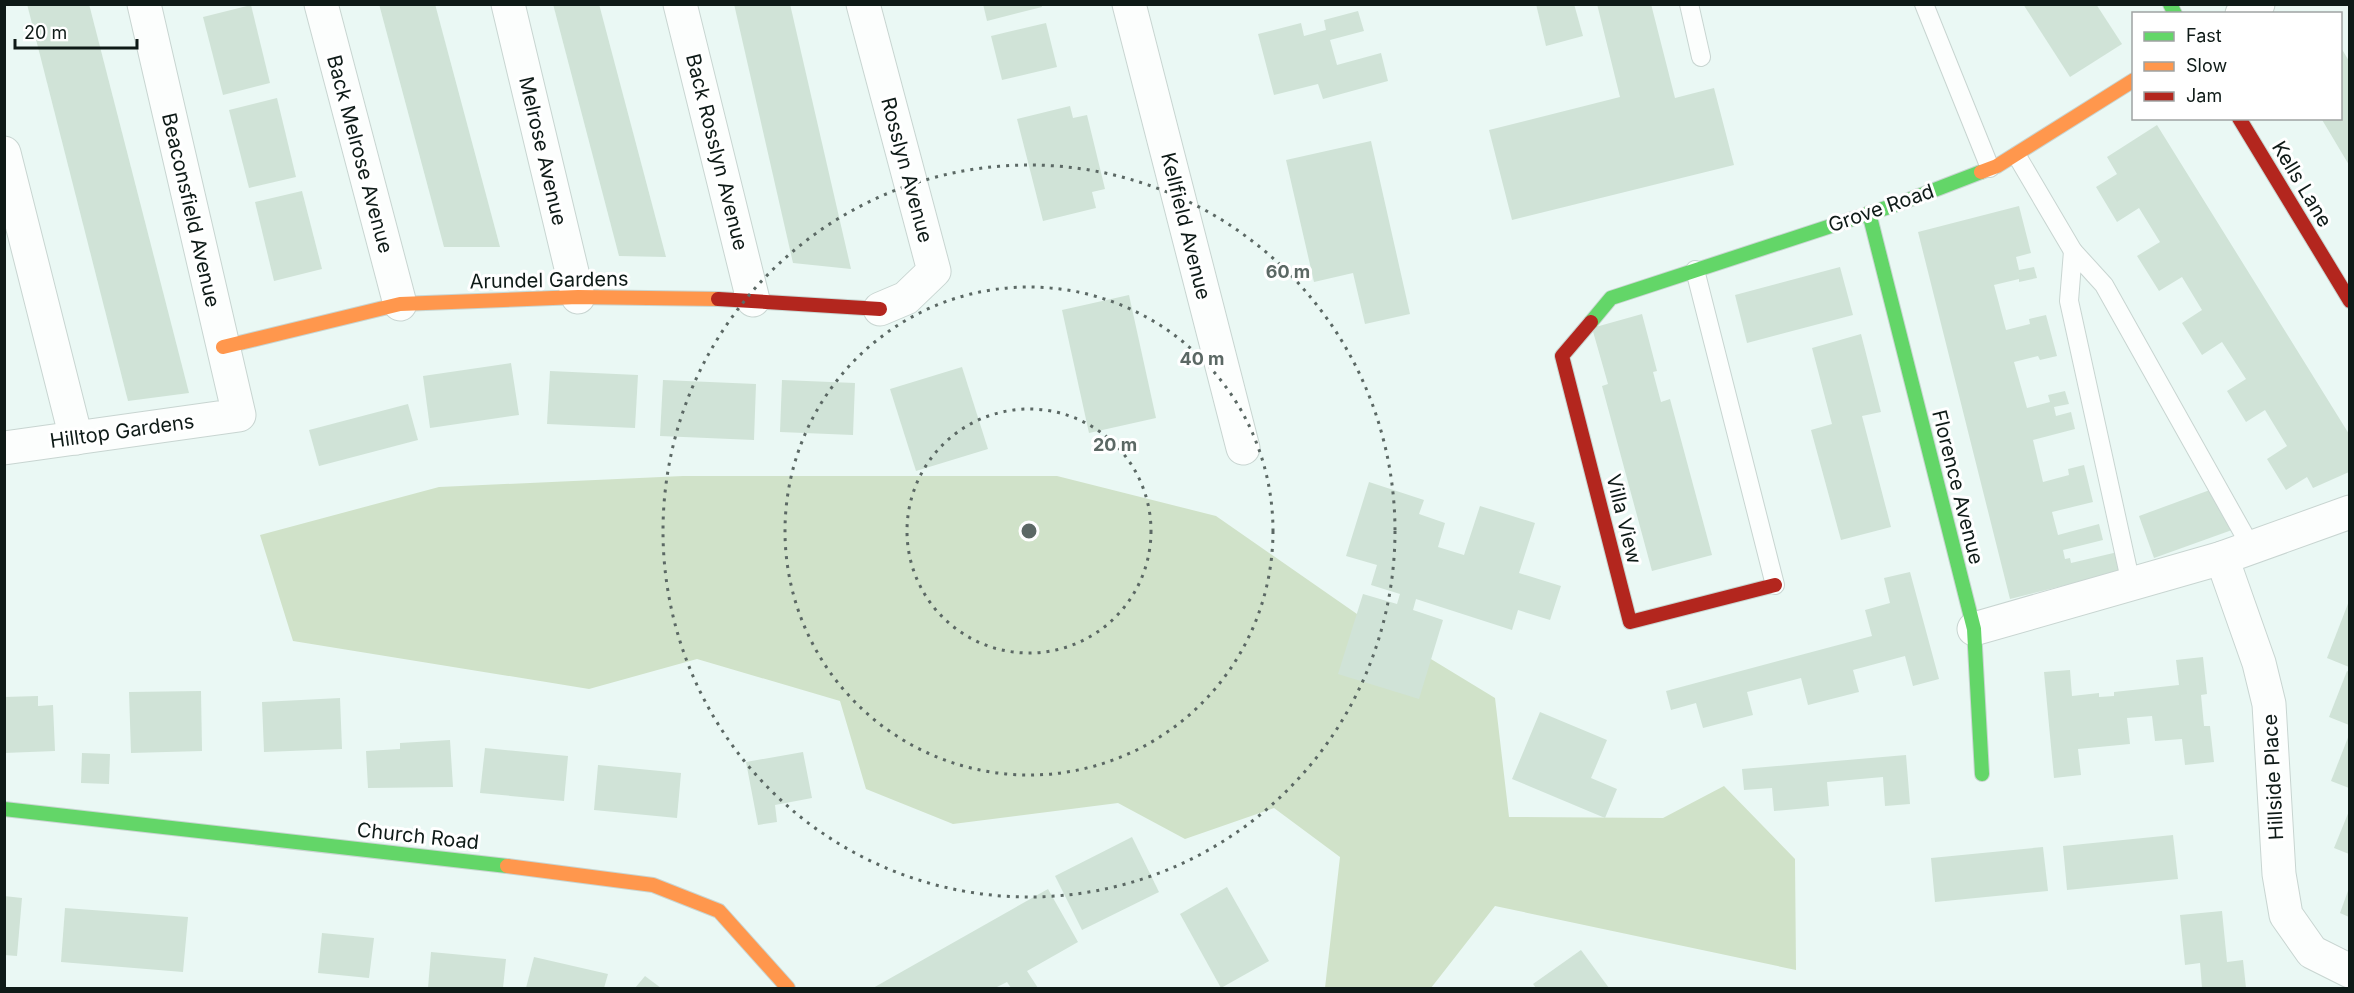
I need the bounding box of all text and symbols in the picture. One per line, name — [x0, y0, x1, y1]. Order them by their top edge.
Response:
scale bar — [15, 12, 136, 50]
legend — [2132, 12, 2342, 120]
text: 20 m — [24, 22, 67, 43]
text: Fast — [2186, 25, 2222, 46]
street label: Back Rosslyn Avenue — [681, 51, 753, 253]
street label: Back Melrose Avenue — [322, 52, 398, 256]
text: Slow — [2186, 55, 2227, 76]
street label: Melrose Avenue — [514, 74, 572, 228]
text: Jam — [2186, 85, 2222, 106]
street label: Rosslyn Avenue — [876, 95, 938, 245]
street label: Beaconsfield Avenue — [157, 110, 225, 310]
street label: Kells Lane — [2267, 137, 2337, 231]
street label: Kellfield Avenue — [1156, 150, 1216, 302]
street label: Grove Road — [1825, 179, 1937, 237]
text: 60 m — [1266, 261, 1310, 282]
street label: Arundel Gardens — [469, 267, 629, 293]
text: 40 m — [1180, 348, 1225, 369]
street label: Florence Avenue — [1927, 407, 1989, 567]
street label: Hilltop Gardens — [48, 409, 196, 453]
text: 20 m — [1093, 434, 1137, 455]
street label: Villa View — [1601, 472, 1647, 566]
centre of rings — [1019, 521, 1039, 541]
street label: Hillside Place — [2258, 713, 2288, 841]
street label: Church Road — [356, 818, 480, 854]

